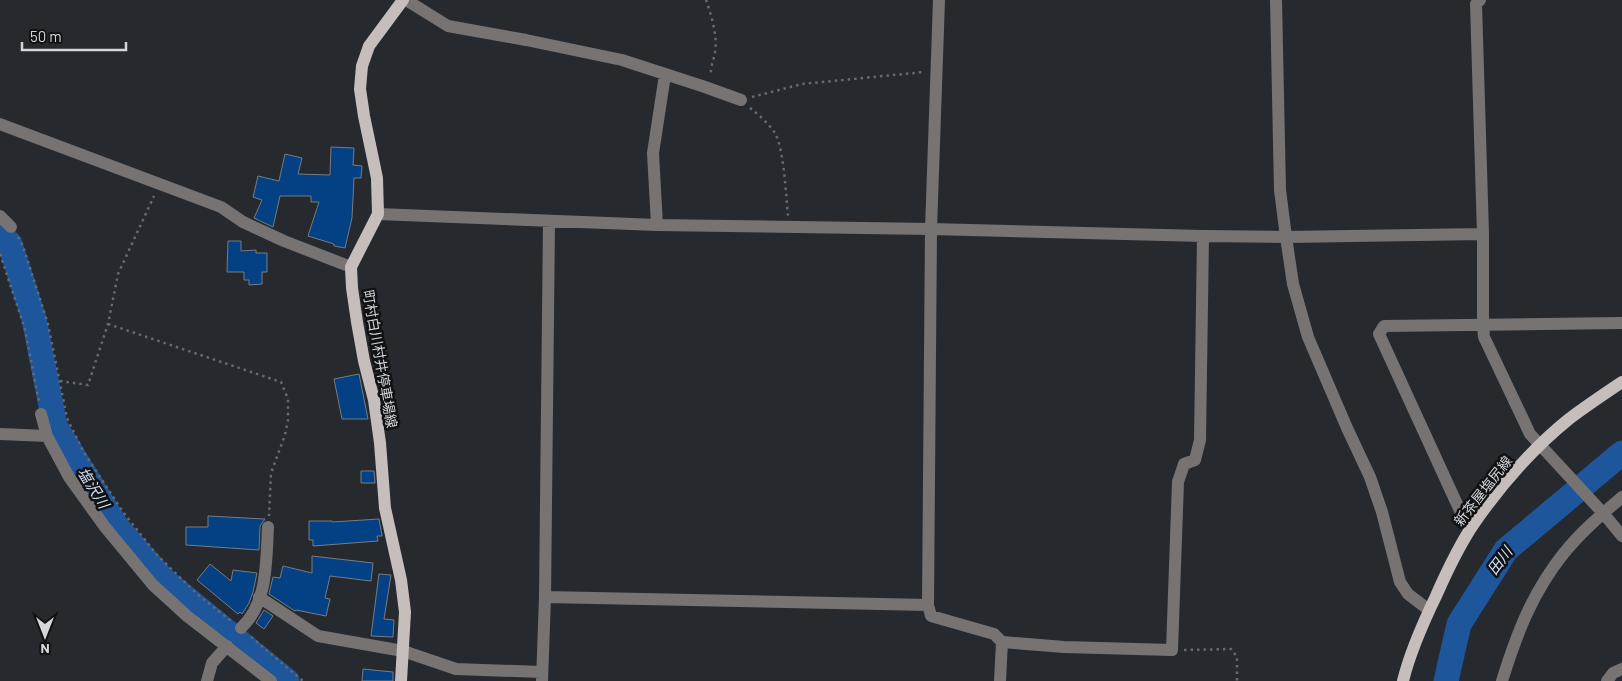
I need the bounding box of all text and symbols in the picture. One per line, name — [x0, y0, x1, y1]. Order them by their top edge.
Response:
scale bar — [22, 20, 126, 52]
text: 50 m — [30, 27, 62, 45]
street label: 町村白川村井停車場線 — [360, 289, 401, 429]
street label: 新茶屋塩尻線 — [1450, 452, 1515, 529]
water label: 塩沢川 — [74, 464, 114, 513]
water label: 田川 — [1483, 541, 1517, 578]
north arrow — [20, 611, 70, 661]
text: N — [40, 641, 50, 658]

